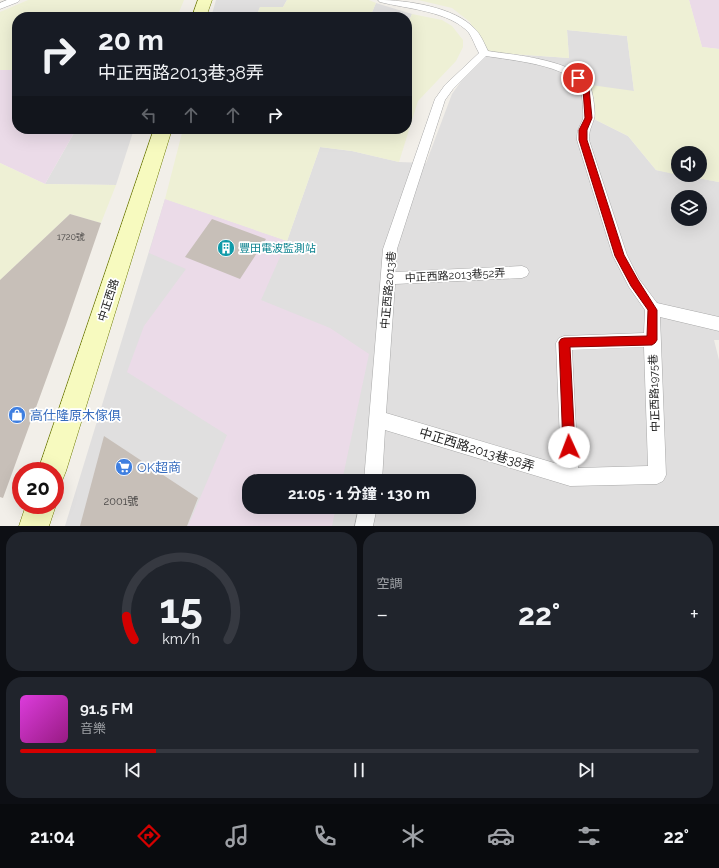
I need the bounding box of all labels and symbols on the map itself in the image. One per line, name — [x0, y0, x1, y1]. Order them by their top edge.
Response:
pin — [561, 61, 595, 95]
house number: 1720號 — [57, 232, 85, 242]
building icon: 豐田電波監測站 — [216, 238, 236, 258]
place label: 豐田電波監測站 — [239, 242, 316, 255]
street label: 中正西路2013巷 — [379, 251, 398, 329]
street label: 中正西路2013巷52弄 — [404, 266, 506, 285]
street label: 中正西路 — [95, 277, 121, 323]
street label: 中正西路1975巷 — [647, 354, 662, 432]
shop icon: 高仕隆原木傢俱 — [7, 405, 27, 425]
place label: 高仕隆原木傢俱 — [30, 408, 121, 423]
street label: 中正西路2013巷38弄 — [417, 425, 536, 474]
position arrow — [548, 426, 590, 468]
supermarket icon: OK超商 — [114, 457, 134, 477]
place label: OK超商 — [137, 460, 181, 475]
speed limit sign: 20 — [12, 462, 64, 514]
house number: 2001號 — [104, 495, 138, 508]

